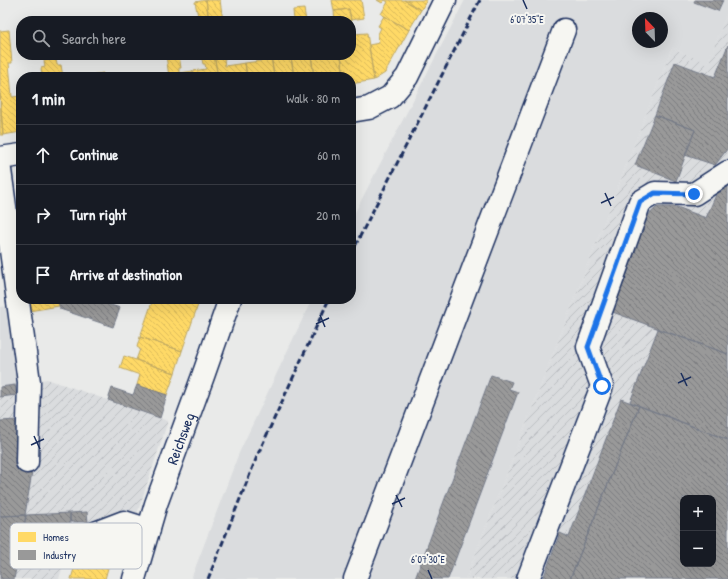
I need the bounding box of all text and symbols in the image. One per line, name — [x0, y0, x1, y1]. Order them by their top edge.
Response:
north arrow — [632, 12, 668, 48]
text: 6°07'35"E — [510, 13, 544, 26]
search box — [16, 16, 356, 60]
icon: search — [30, 27, 52, 49]
text: Search here — [62, 28, 126, 49]
text: 1 min — [32, 87, 65, 110]
text: Walk · 80 m — [286, 89, 340, 107]
icon: ahead — [32, 144, 54, 166]
text: Continue — [70, 144, 118, 165]
text: 60 m — [317, 146, 340, 164]
route end — [685, 185, 703, 203]
icon: right — [32, 204, 54, 226]
text: Turn right — [70, 204, 126, 225]
text: 20 m — [316, 206, 340, 224]
icon: arrive — [32, 264, 54, 286]
text: Arrive at destination — [70, 264, 182, 285]
route start — [593, 377, 611, 395]
street label: Reichsweg — [161, 409, 199, 467]
map controls — [680, 495, 716, 567]
button: + — [680, 495, 716, 531]
legend — [10, 523, 142, 569]
text: Homes — [43, 530, 69, 544]
button: − — [680, 531, 716, 567]
text: Industry — [43, 548, 77, 562]
text: 6°07'30"E — [411, 553, 445, 566]

